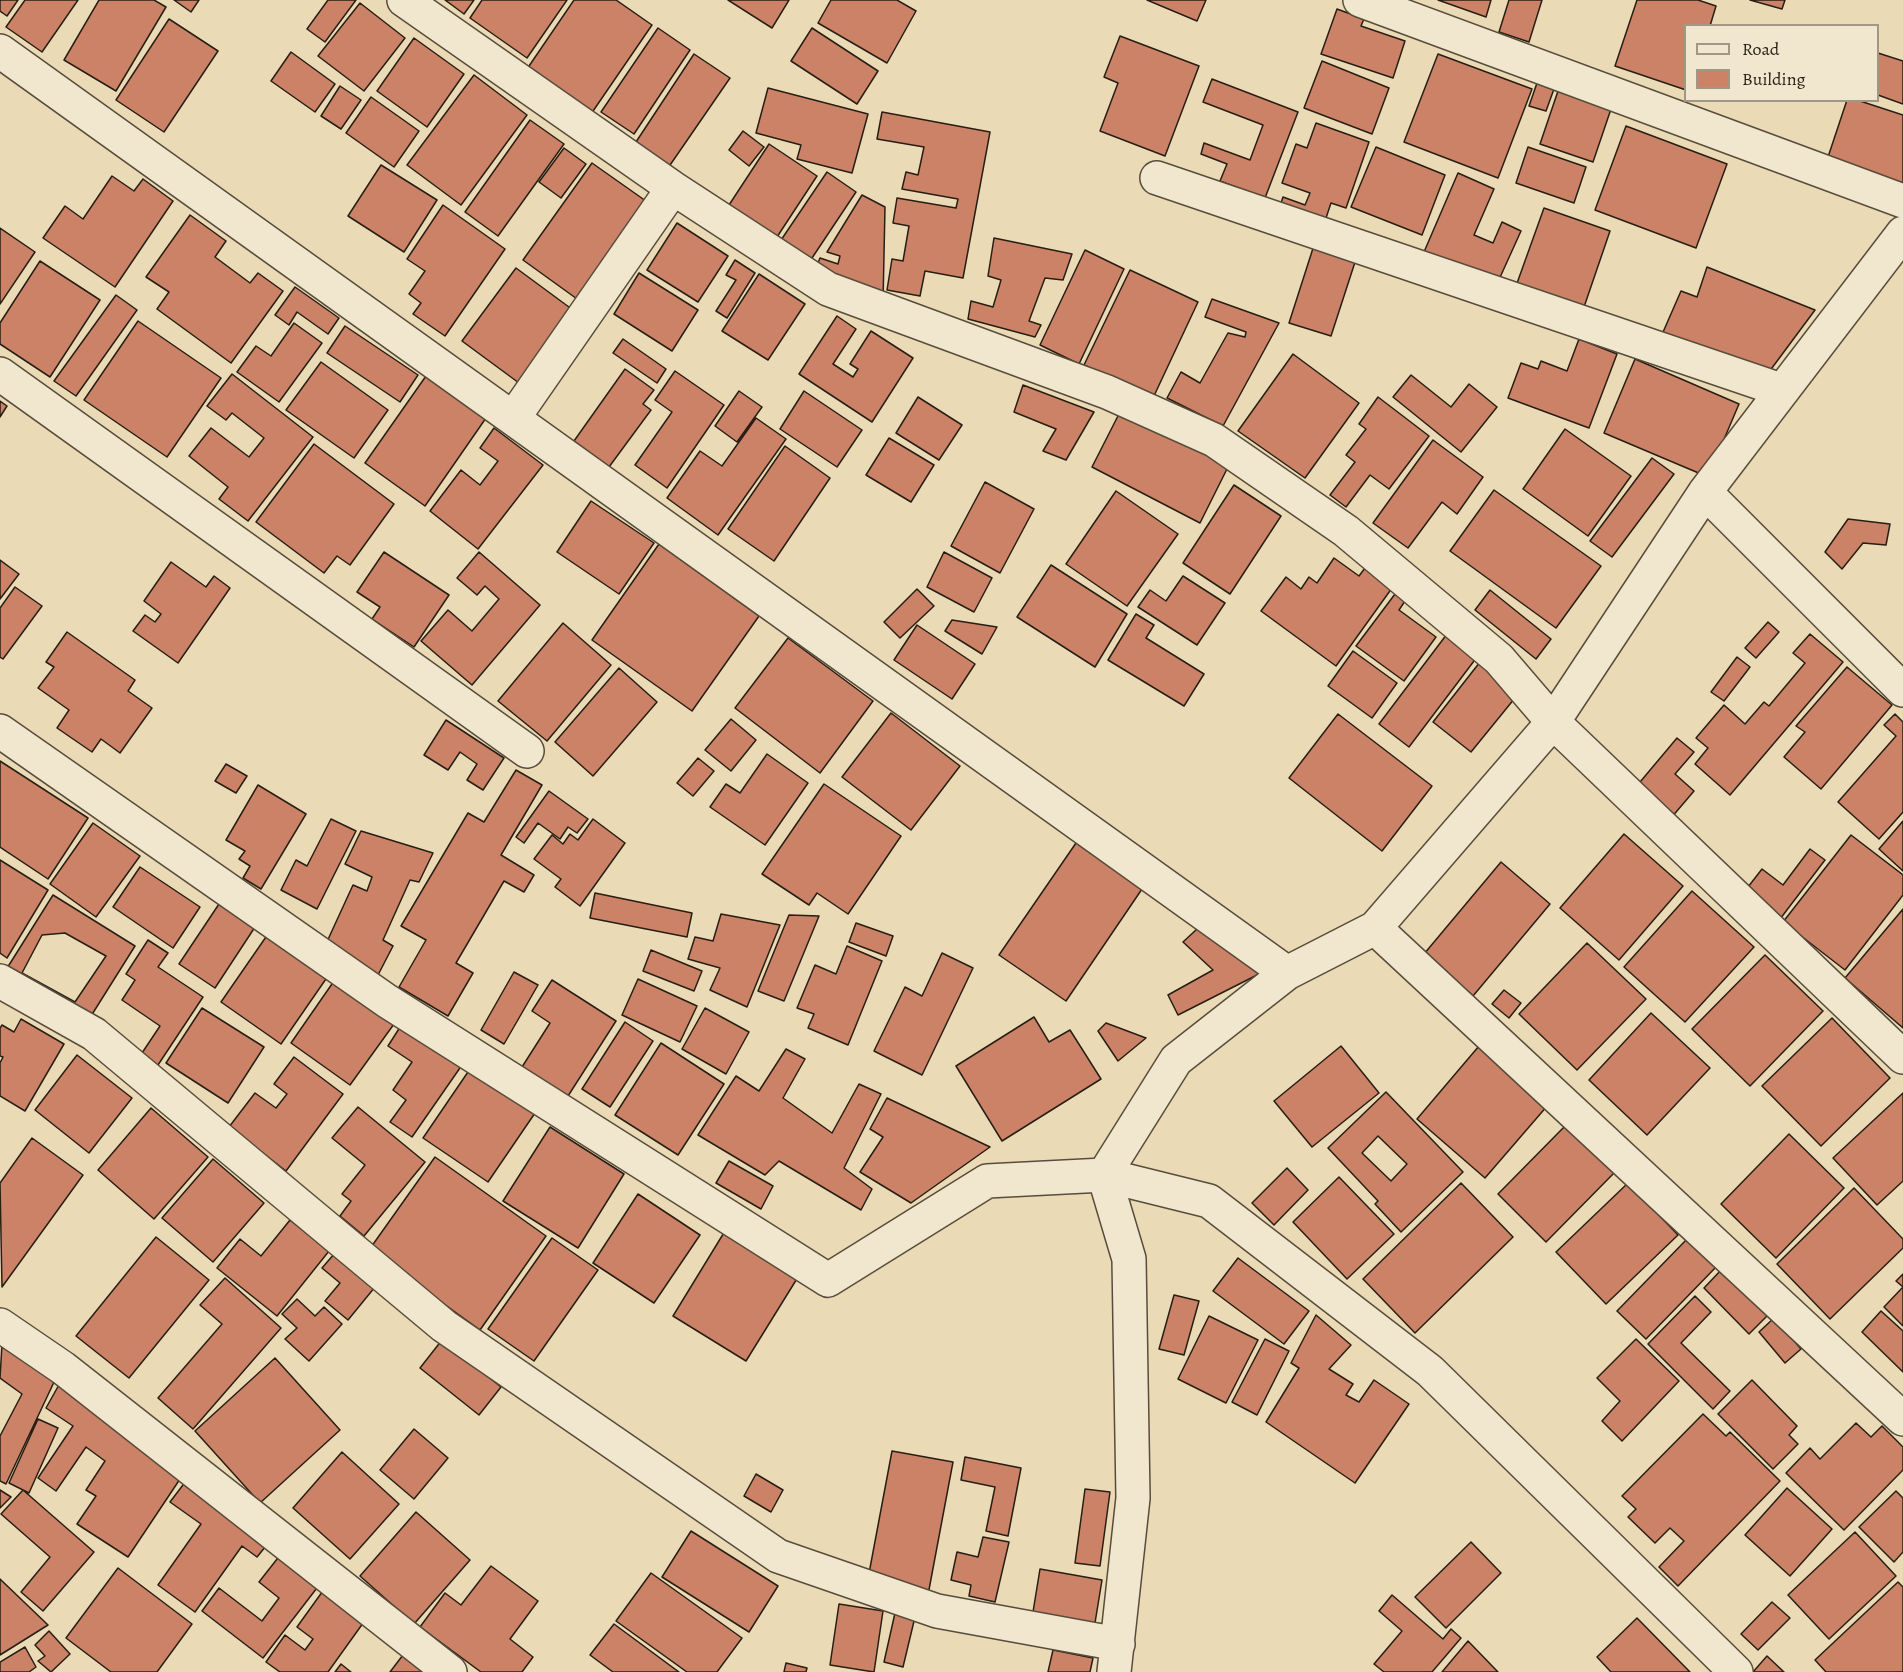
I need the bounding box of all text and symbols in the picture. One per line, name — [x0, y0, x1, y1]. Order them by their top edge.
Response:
legend — [1684, 24, 1879, 102]
text: Road — [1742, 37, 1779, 61]
text: Building — [1742, 67, 1806, 91]

